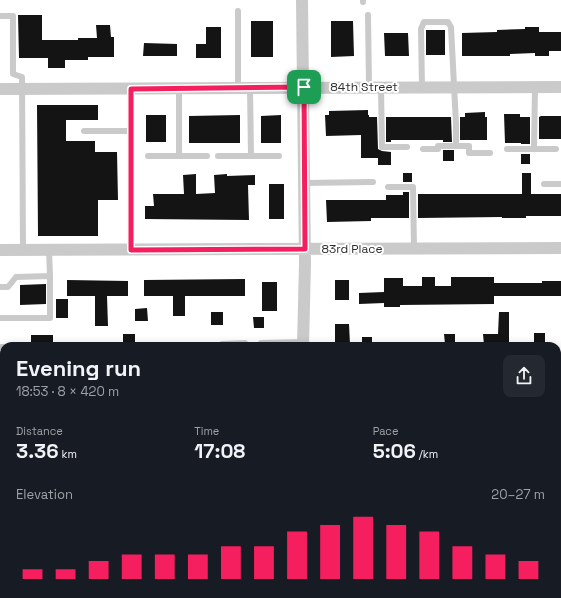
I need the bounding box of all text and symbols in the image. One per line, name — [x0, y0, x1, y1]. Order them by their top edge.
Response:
pin — [287, 70, 321, 104]
icon: arrive — [293, 76, 315, 98]
street label: 84th Street — [330, 79, 398, 95]
street label: 83rd Place — [321, 241, 383, 257]
text: Evening run — [16, 354, 141, 382]
button: share — [503, 355, 545, 397]
text: 18:53 · 8 × 420 m — [16, 383, 119, 400]
text: Distance — [16, 424, 63, 438]
text: Time — [194, 424, 219, 438]
text: Pace — [373, 424, 398, 438]
text: 3.36 — [16, 438, 59, 464]
text: 17:08 — [194, 438, 245, 464]
text: 5:06 — [373, 438, 416, 464]
text: km — [59, 447, 77, 461]
text: /km — [416, 447, 438, 461]
text: Elevation — [16, 486, 73, 503]
text: 20–27 m — [491, 486, 545, 503]

